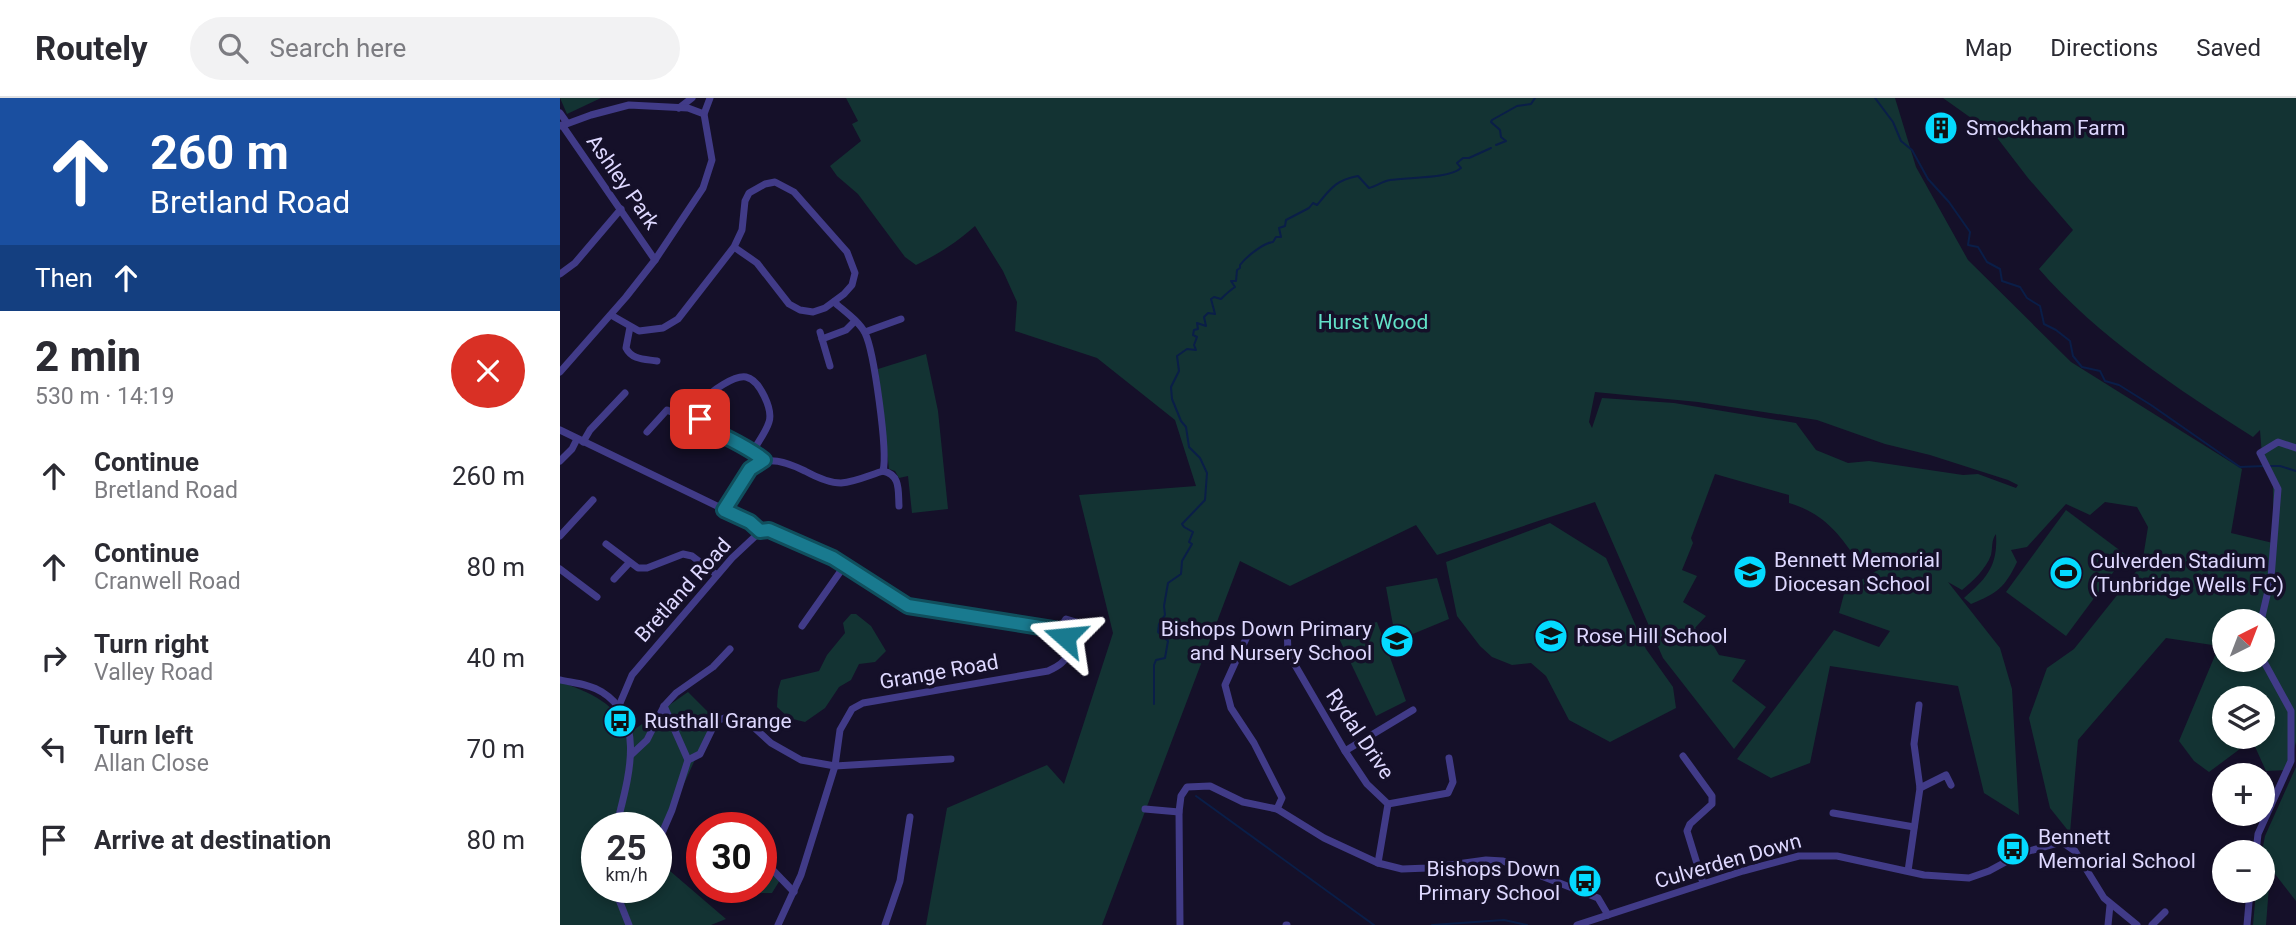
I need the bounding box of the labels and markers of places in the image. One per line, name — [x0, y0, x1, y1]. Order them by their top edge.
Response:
building icon: Smockham Farm — [1922, 109, 1960, 147]
place label: Smockham Farm — [1966, 116, 2125, 140]
pin — [670, 389, 730, 449]
place label: Bennett Memorial Diocesan School — [1774, 548, 1940, 596]
place label: Culverden Stadium (Tunbridge Wells FC) — [2090, 549, 2284, 597]
school or university icon: Bennett Memorial Diocesan School — [1731, 553, 1769, 591]
sports icon: Culverden Stadium (Tunbridge Wells FC) — [2047, 554, 2085, 592]
place label: Bishops Down Primary and Nursery School — [1161, 617, 1372, 665]
school or university icon: Rose Hill School — [1532, 617, 1570, 655]
school or university icon: Bishops Down Primary and Nursery School — [1378, 622, 1416, 660]
place label: Rose Hill School — [1576, 624, 1728, 648]
bus stop icon: Rusthall Grange — [601, 702, 639, 740]
place label: Rusthall Grange — [644, 709, 792, 733]
place label: Bennett Memorial School — [2038, 825, 2196, 873]
bus stop icon: Bennett Memorial School — [1994, 830, 2032, 868]
place label: Bishops Down Primary School — [1418, 857, 1560, 905]
bus stop icon: Bishops Down Primary School — [1566, 862, 1604, 900]

